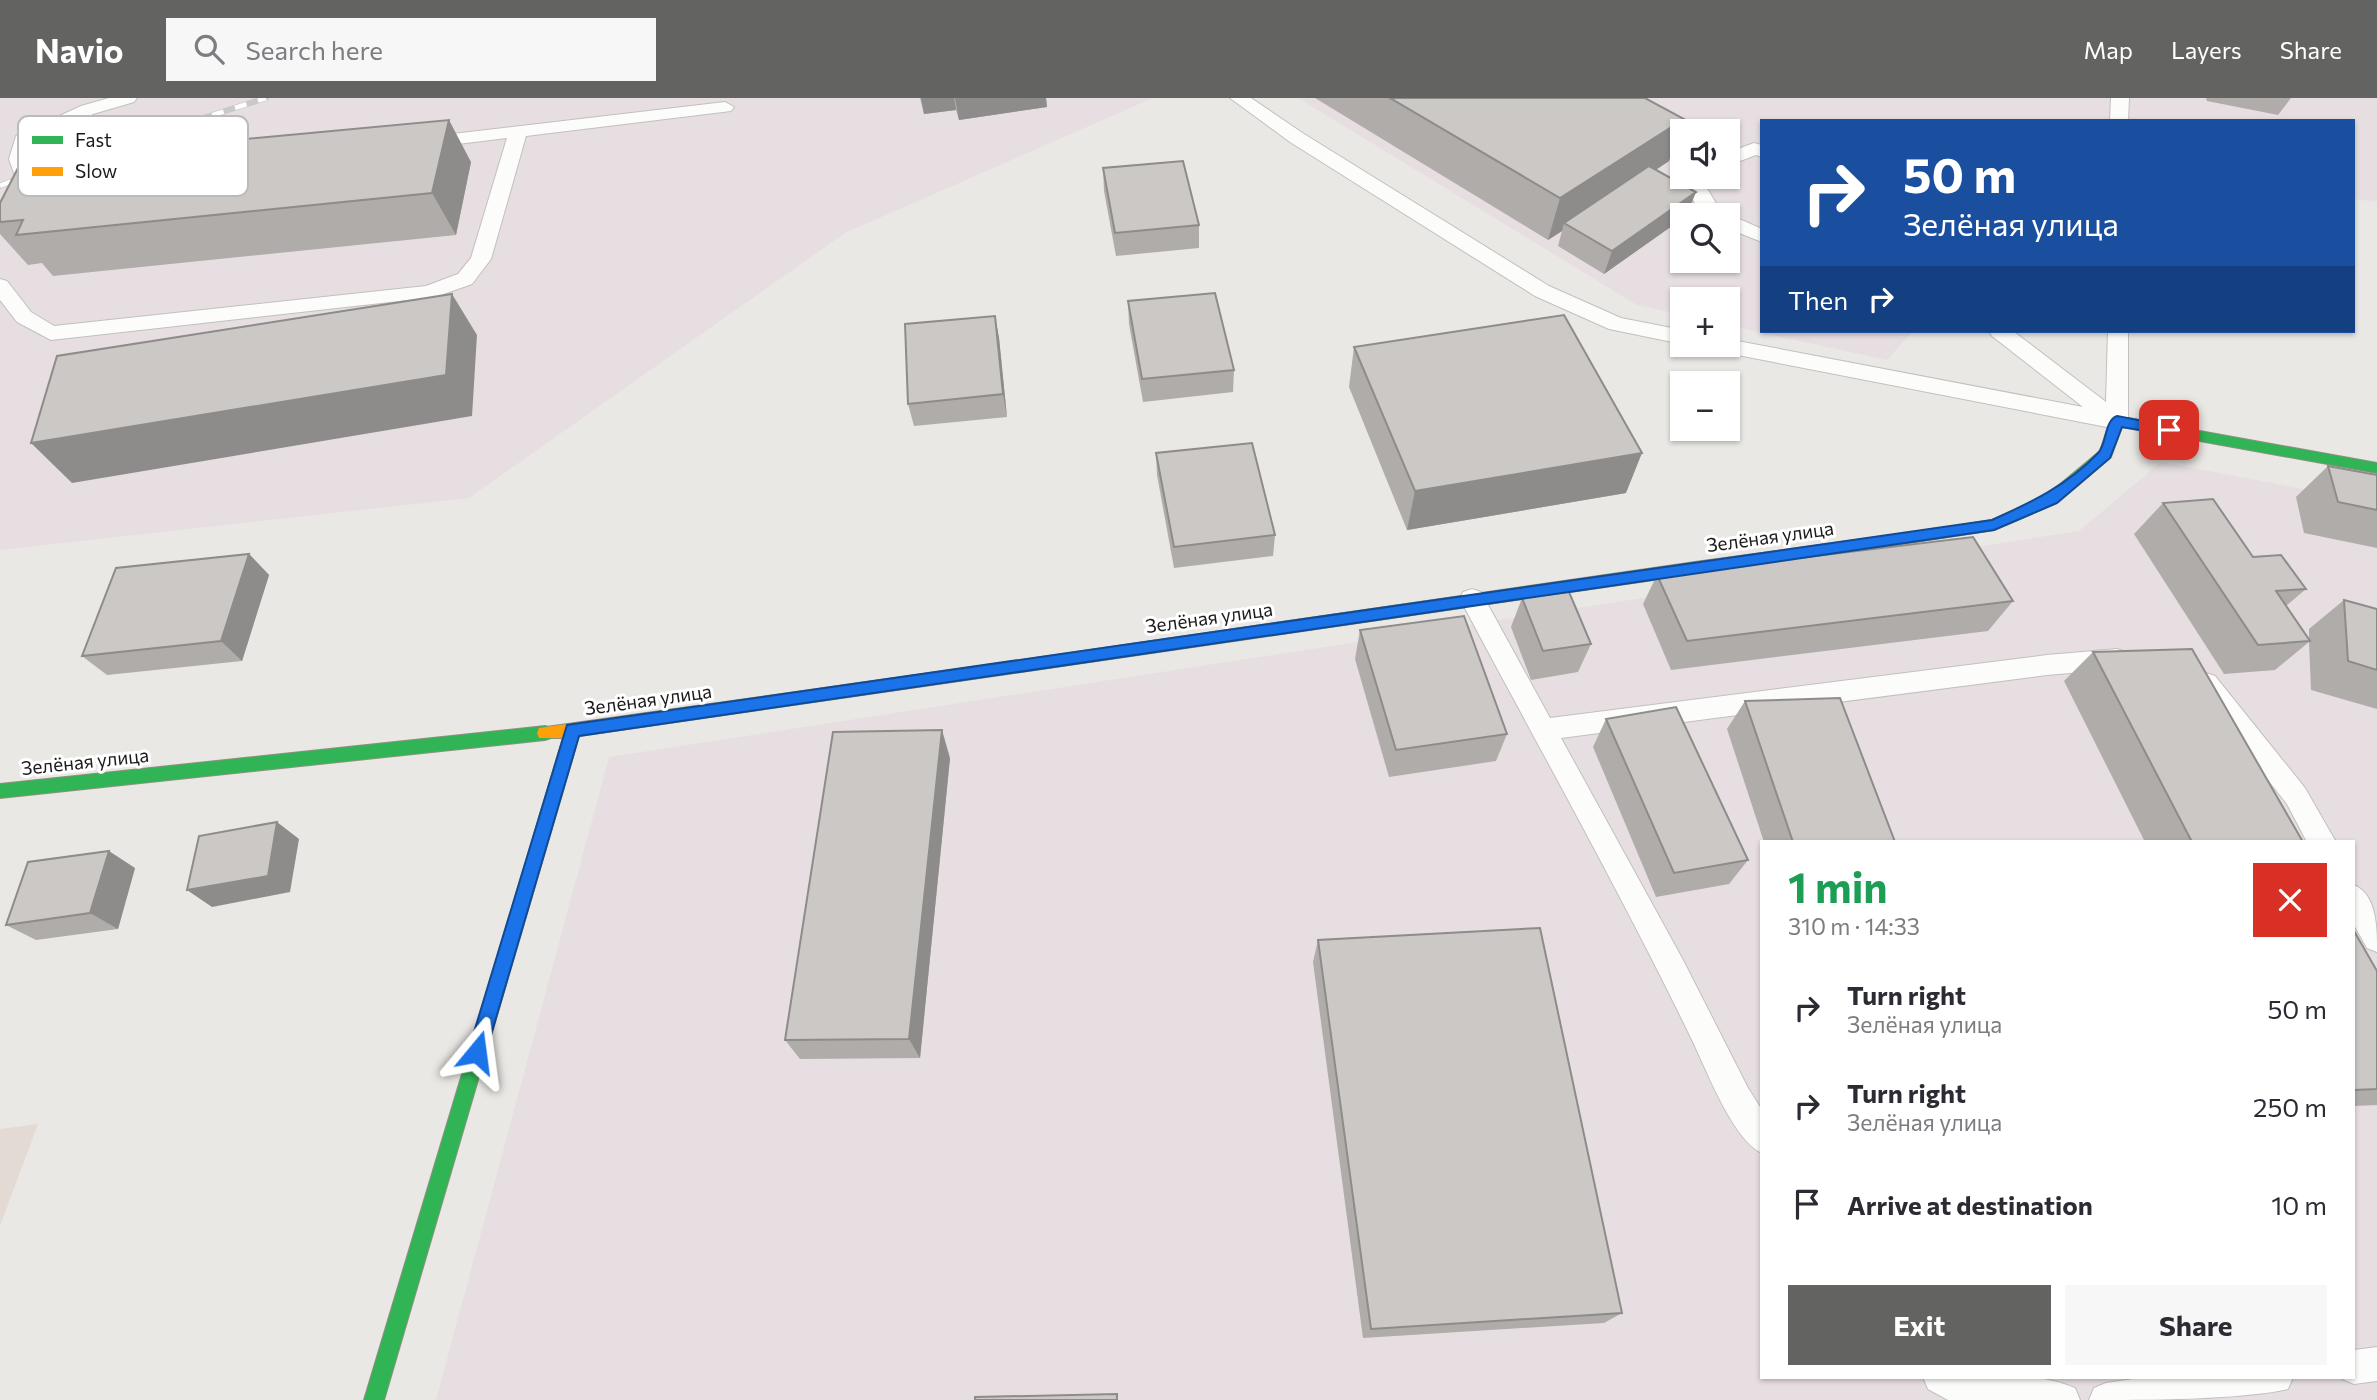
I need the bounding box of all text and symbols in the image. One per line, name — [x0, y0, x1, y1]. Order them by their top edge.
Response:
search box — [166, 18, 656, 81]
text: Navio — [35, 29, 124, 70]
icon: search — [190, 30, 228, 68]
text: Search here — [246, 34, 383, 65]
text: Map — [2084, 35, 2133, 64]
text: Layers — [2171, 35, 2242, 64]
text: Share — [2280, 35, 2342, 64]
legend — [18, 116, 248, 196]
map controls — [1670, 119, 1740, 441]
button: sound — [1670, 119, 1740, 189]
text: Fast — [75, 128, 112, 151]
text: 50 m — [1903, 143, 2016, 203]
icon: right — [1788, 147, 1879, 238]
text: Slow — [75, 159, 117, 182]
button: search — [1670, 203, 1740, 273]
text: Зелёная улица — [1903, 203, 2119, 243]
icon: right — [1862, 280, 1900, 318]
text: Then — [1788, 284, 1848, 315]
button: + — [1670, 287, 1740, 357]
button: − — [1670, 371, 1740, 441]
pin — [2139, 400, 2199, 460]
icon: arrive — [2150, 411, 2188, 449]
street label: Зелёная улица — [1705, 516, 1835, 556]
street label: Зелёная улица — [1144, 597, 1274, 637]
street label: Зелёная улица — [583, 679, 713, 719]
street label: Зелёная улица — [20, 743, 150, 779]
text: 1 min — [1788, 860, 1888, 912]
button: close — [2253, 863, 2327, 937]
text: 310 m · 14:33 — [1788, 912, 1920, 940]
text: Turn right — [1847, 979, 1966, 1010]
icon: right — [1788, 989, 1826, 1027]
text: 50 m — [2267, 993, 2327, 1024]
text: Зелёная улица — [1847, 1010, 2002, 1038]
position arrow — [440, 1015, 514, 1089]
text: Turn right — [1847, 1077, 1966, 1108]
icon: right — [1788, 1087, 1826, 1125]
text: 250 m — [2253, 1091, 2327, 1122]
text: Зелёная улица — [1847, 1108, 2002, 1136]
icon: arrive — [1788, 1185, 1826, 1223]
text: Arrive at destination — [1847, 1189, 2093, 1220]
text: 10 m — [2271, 1189, 2327, 1220]
button: Exit — [1788, 1285, 2051, 1365]
button: Share — [2065, 1285, 2327, 1365]

